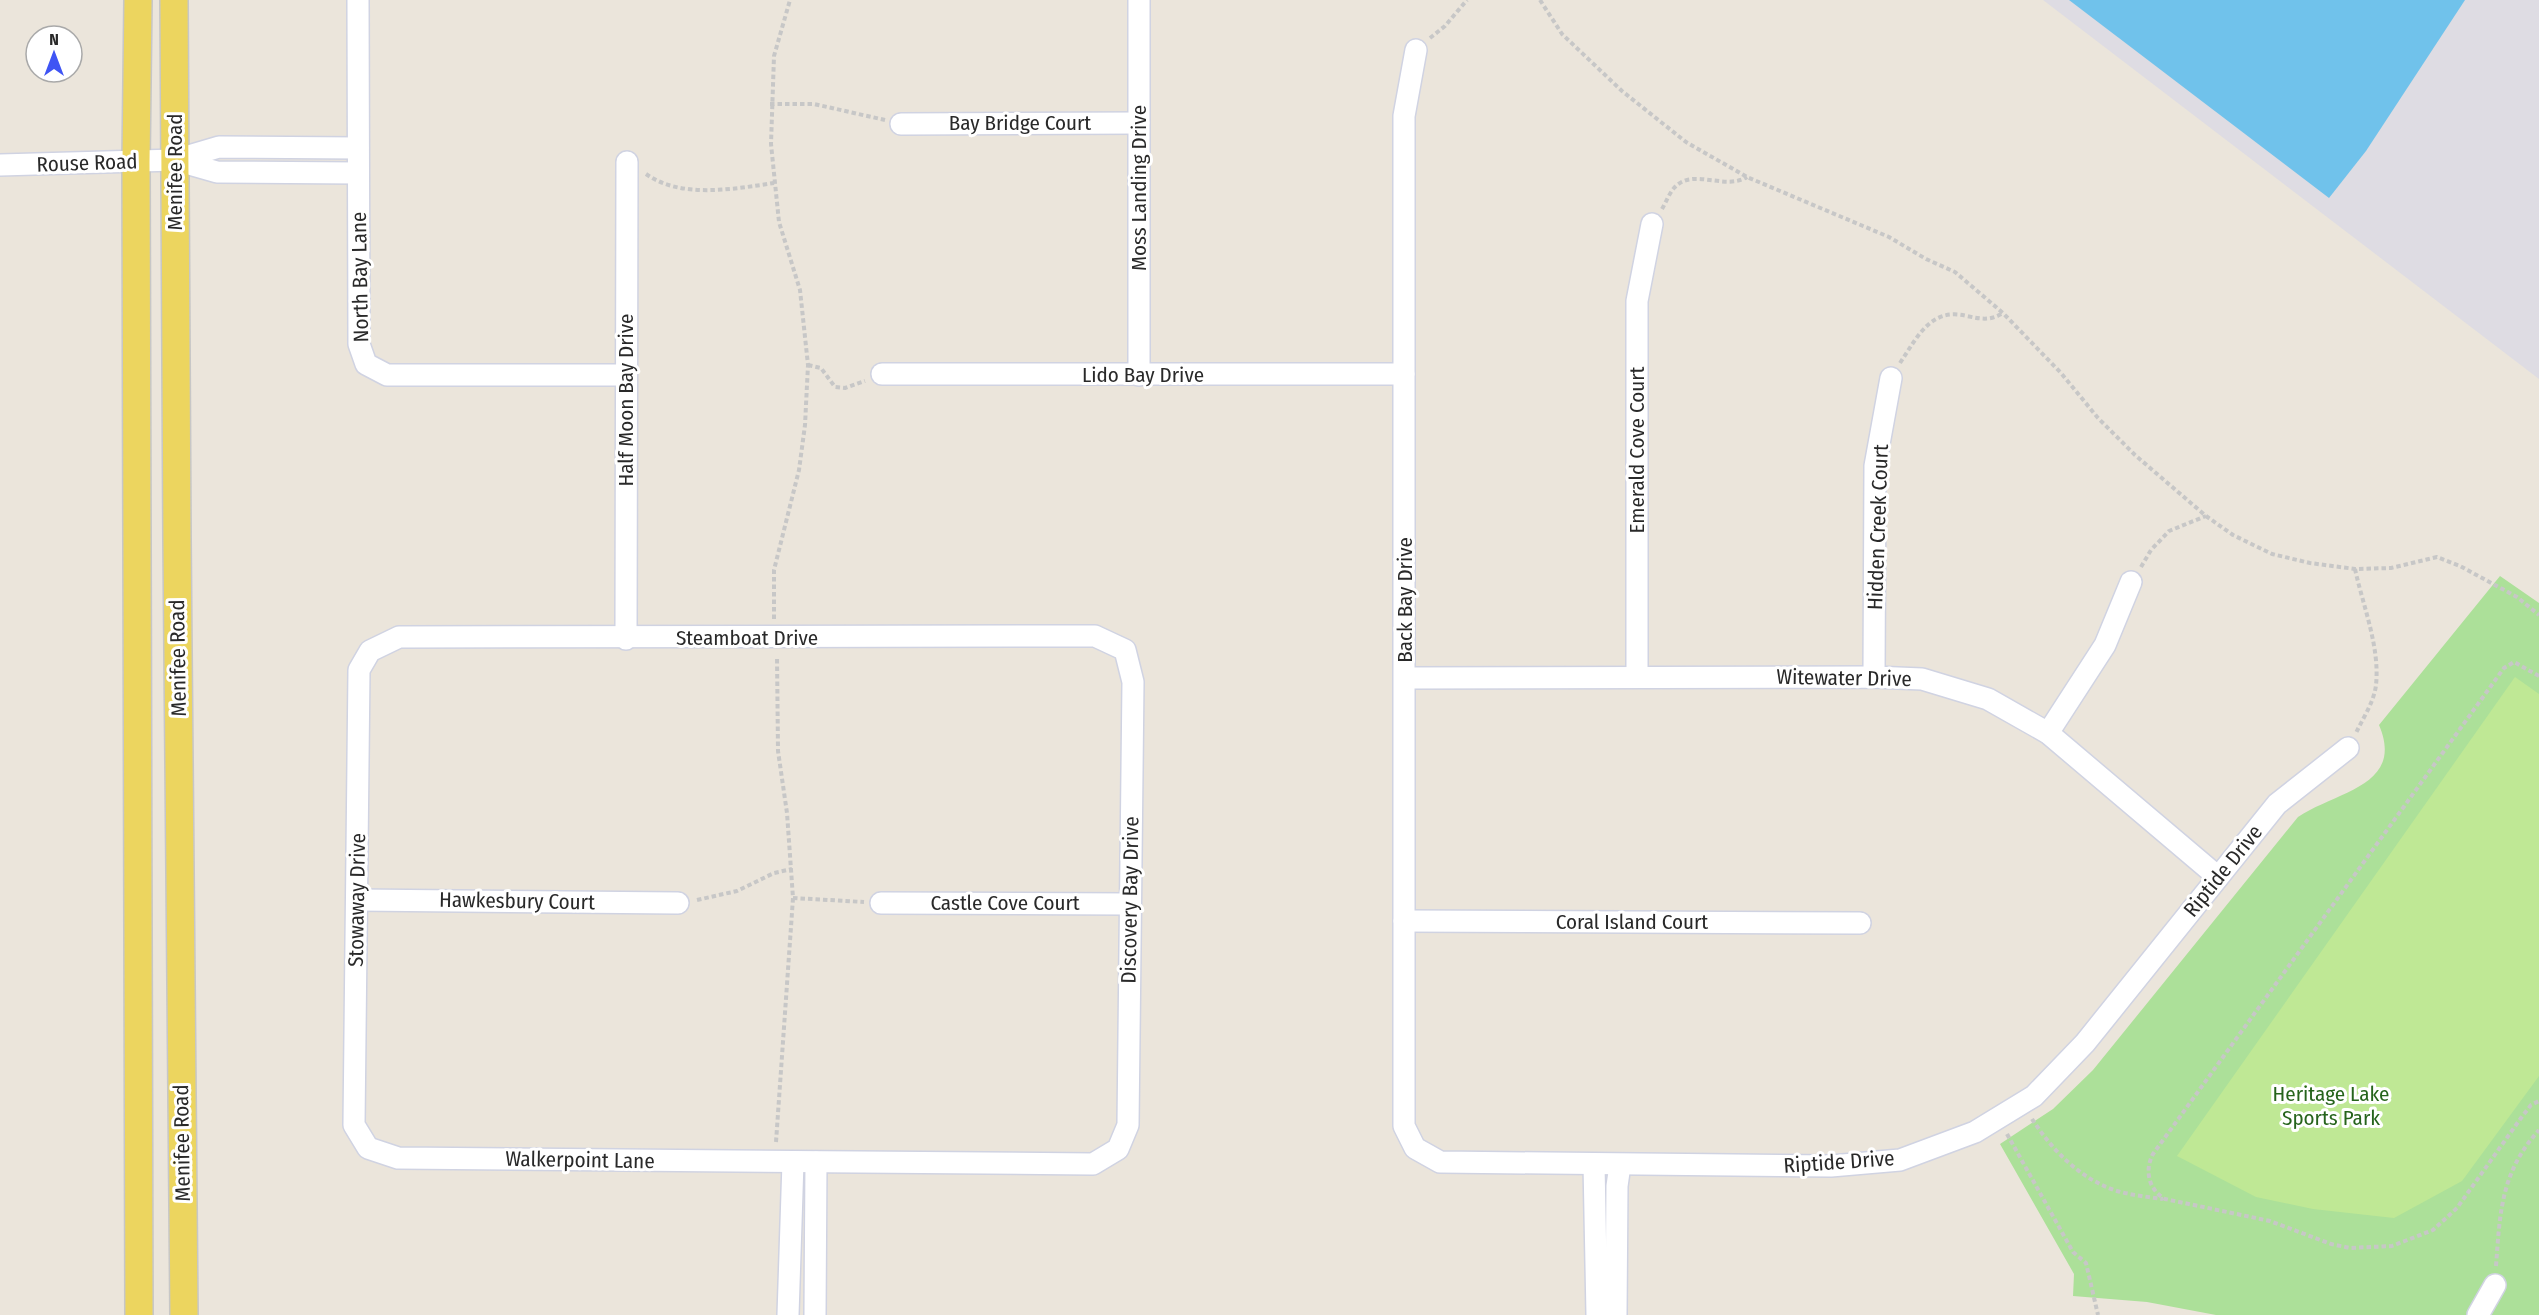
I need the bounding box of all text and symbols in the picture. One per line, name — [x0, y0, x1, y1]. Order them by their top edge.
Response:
north arrow — [24, 24, 84, 84]
text: N — [49, 30, 59, 49]
street label: Moss Landing Drive — [1126, 105, 1152, 271]
street label: Bay Bridge Court — [949, 110, 1091, 136]
street label: Menifee Road — [162, 113, 188, 231]
street label: Rouse Road — [36, 148, 138, 178]
street label: North Bay Lane — [346, 211, 374, 343]
street label: Half Moon Bay Drive — [613, 314, 639, 486]
street label: Lido Bay Drive — [1082, 362, 1204, 388]
street label: Emerald Cove Court — [1624, 366, 1650, 533]
street label: Hidden Creek Court — [1862, 443, 1894, 610]
street label: Back Bay Drive — [1392, 537, 1418, 663]
street label: Menifee Road — [164, 599, 192, 717]
street label: Steamboat Drive — [676, 625, 818, 651]
street label: Witewater Drive — [1776, 664, 1912, 692]
street label: Discovery Bay Drive — [1116, 816, 1144, 984]
street label: Riptide Drive — [2178, 820, 2268, 922]
street label: Stowaway Drive — [343, 833, 371, 967]
street label: Hawkesbury Court — [439, 887, 595, 915]
street label: Castle Cove Court — [930, 890, 1080, 916]
street label: Coral Island Court — [1556, 909, 1708, 935]
park label: Heritage Lake Sports Park — [2273, 1081, 2389, 1131]
street label: Menifee Road — [168, 1084, 196, 1202]
street label: Riptide Drive — [1783, 1145, 1895, 1179]
street label: Walkerpoint Lane — [505, 1146, 655, 1174]

